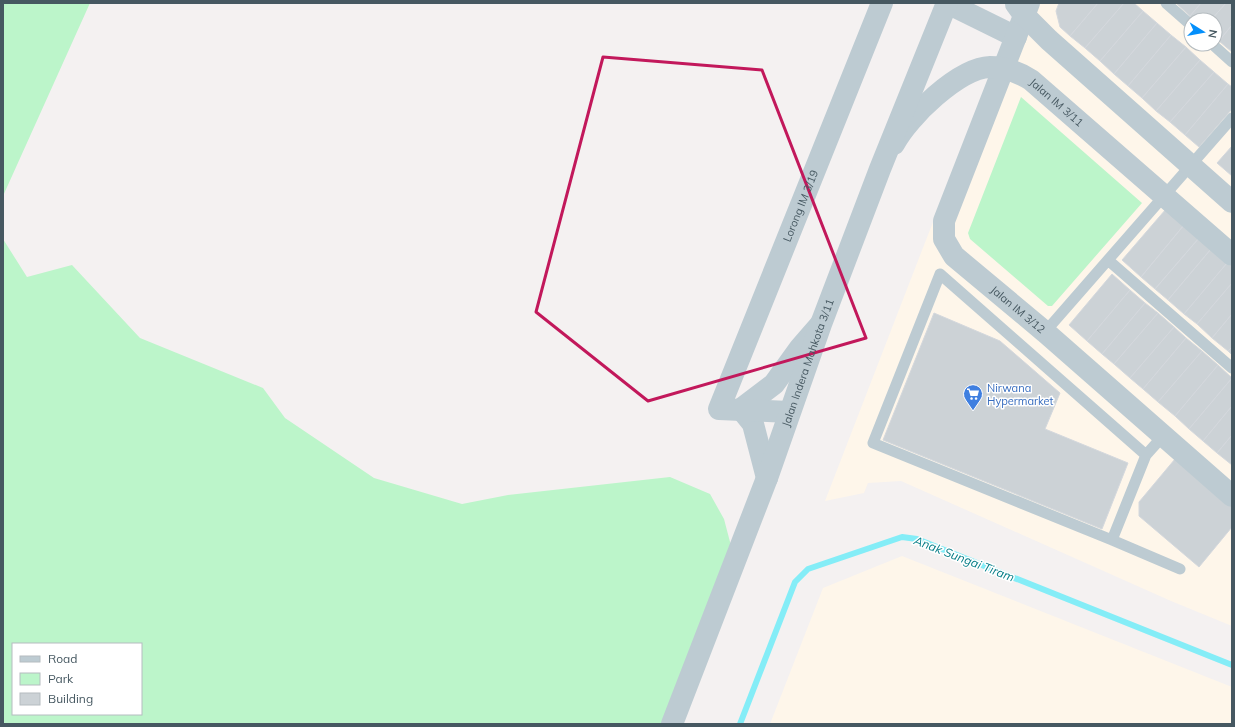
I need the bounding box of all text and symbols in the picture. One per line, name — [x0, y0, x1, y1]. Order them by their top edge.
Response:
north arrow — [1183, 12, 1223, 52]
text: N — [1205, 28, 1220, 39]
street label: Jalan IM 3/11 — [1027, 75, 1086, 130]
street label: Lorong IM 3/19 — [780, 168, 821, 244]
street label: Jalan IM 3/12 — [988, 283, 1048, 336]
street label: Jalan Indera Mahkota 3/11 — [779, 297, 837, 428]
place label: Nirwana Hypermarket — [987, 381, 1054, 408]
supermarket icon: Nirwana Hypermarket — [962, 383, 984, 411]
water label: Anak Sungai Tiram — [911, 532, 1017, 585]
legend — [12, 643, 142, 715]
text: Road — [48, 651, 77, 666]
text: Park — [48, 671, 74, 686]
text: Building — [48, 691, 93, 706]

